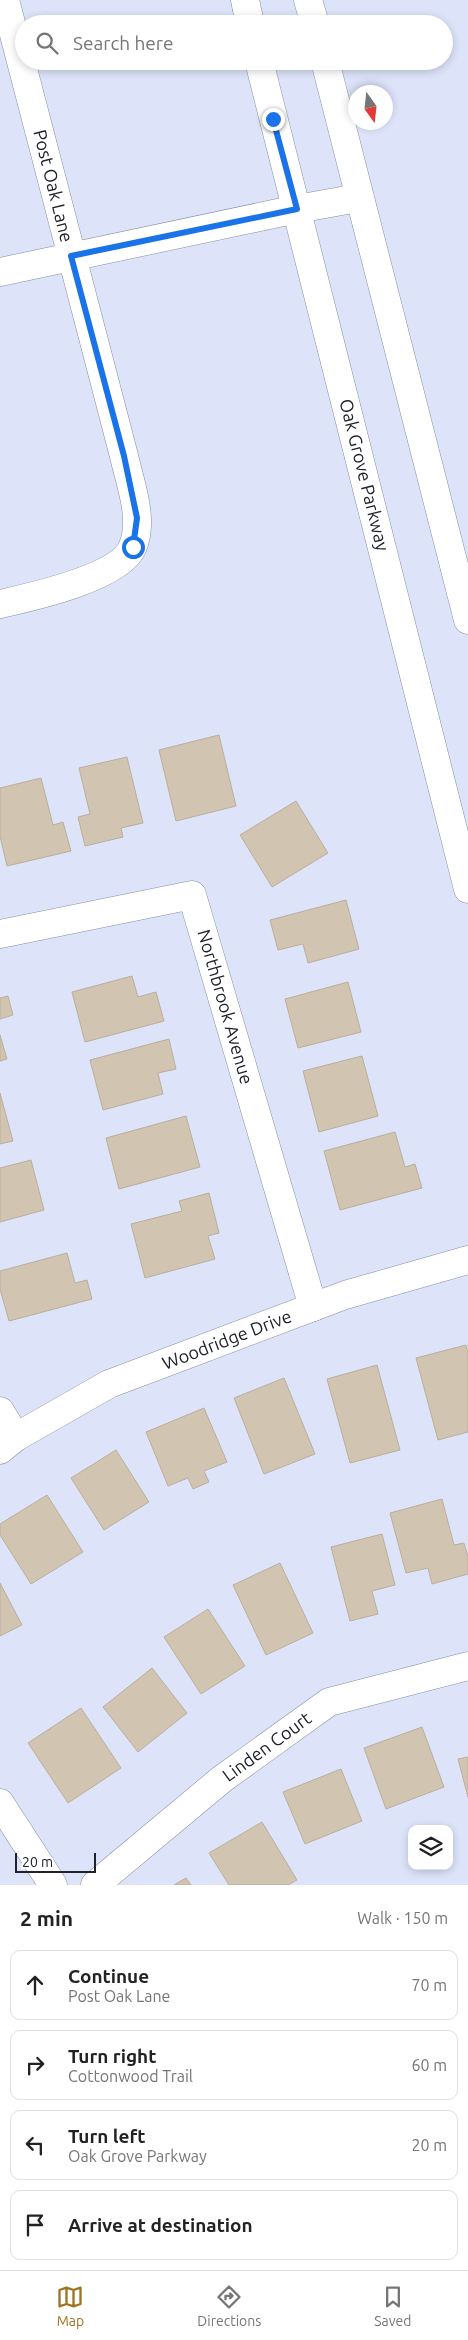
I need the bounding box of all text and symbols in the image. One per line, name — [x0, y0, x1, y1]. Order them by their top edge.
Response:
search box — [15, 15, 453, 70]
icon: search — [33, 29, 61, 57]
text: Search here — [73, 32, 173, 54]
north arrow — [348, 85, 393, 130]
route end — [262, 108, 285, 131]
street label: Post Oak Lane — [30, 127, 78, 244]
street label: Oak Grove Parkway — [336, 397, 394, 553]
route start — [122, 536, 145, 559]
street label: Northbrook Avenue — [194, 927, 258, 1086]
street label: Woodridge Drive — [159, 1305, 294, 1373]
street label: Linden Court — [218, 1707, 315, 1785]
map controls — [408, 1825, 453, 1870]
button: layers — [408, 1825, 453, 1870]
scale bar — [15, 1850, 96, 1873]
text: 20 m — [22, 1854, 53, 1870]
text: 2 min — [20, 1906, 73, 1930]
text: Walk · 150 m — [357, 1909, 448, 1927]
text: Continue — [68, 1965, 149, 1987]
icon: ahead — [21, 1971, 49, 1999]
text: 70 m — [411, 1976, 447, 1994]
text: Post Oak Lane — [68, 1987, 170, 2005]
text: Turn right — [68, 2045, 156, 2067]
icon: right — [21, 2051, 49, 2079]
text: 60 m — [411, 2056, 447, 2074]
text: Cottonwood Trail — [68, 2067, 193, 2085]
text: Turn left — [68, 2125, 146, 2147]
icon: left — [21, 2131, 49, 2159]
text: 20 m — [411, 2136, 447, 2154]
text: Oak Grove Parkway — [68, 2147, 207, 2165]
icon: arrive — [21, 2211, 49, 2239]
text: Arrive at destination — [68, 2214, 253, 2236]
tab: Map — [56, 2283, 84, 2329]
tab: Directions — [197, 2283, 261, 2329]
tab: Saved — [374, 2283, 412, 2329]

